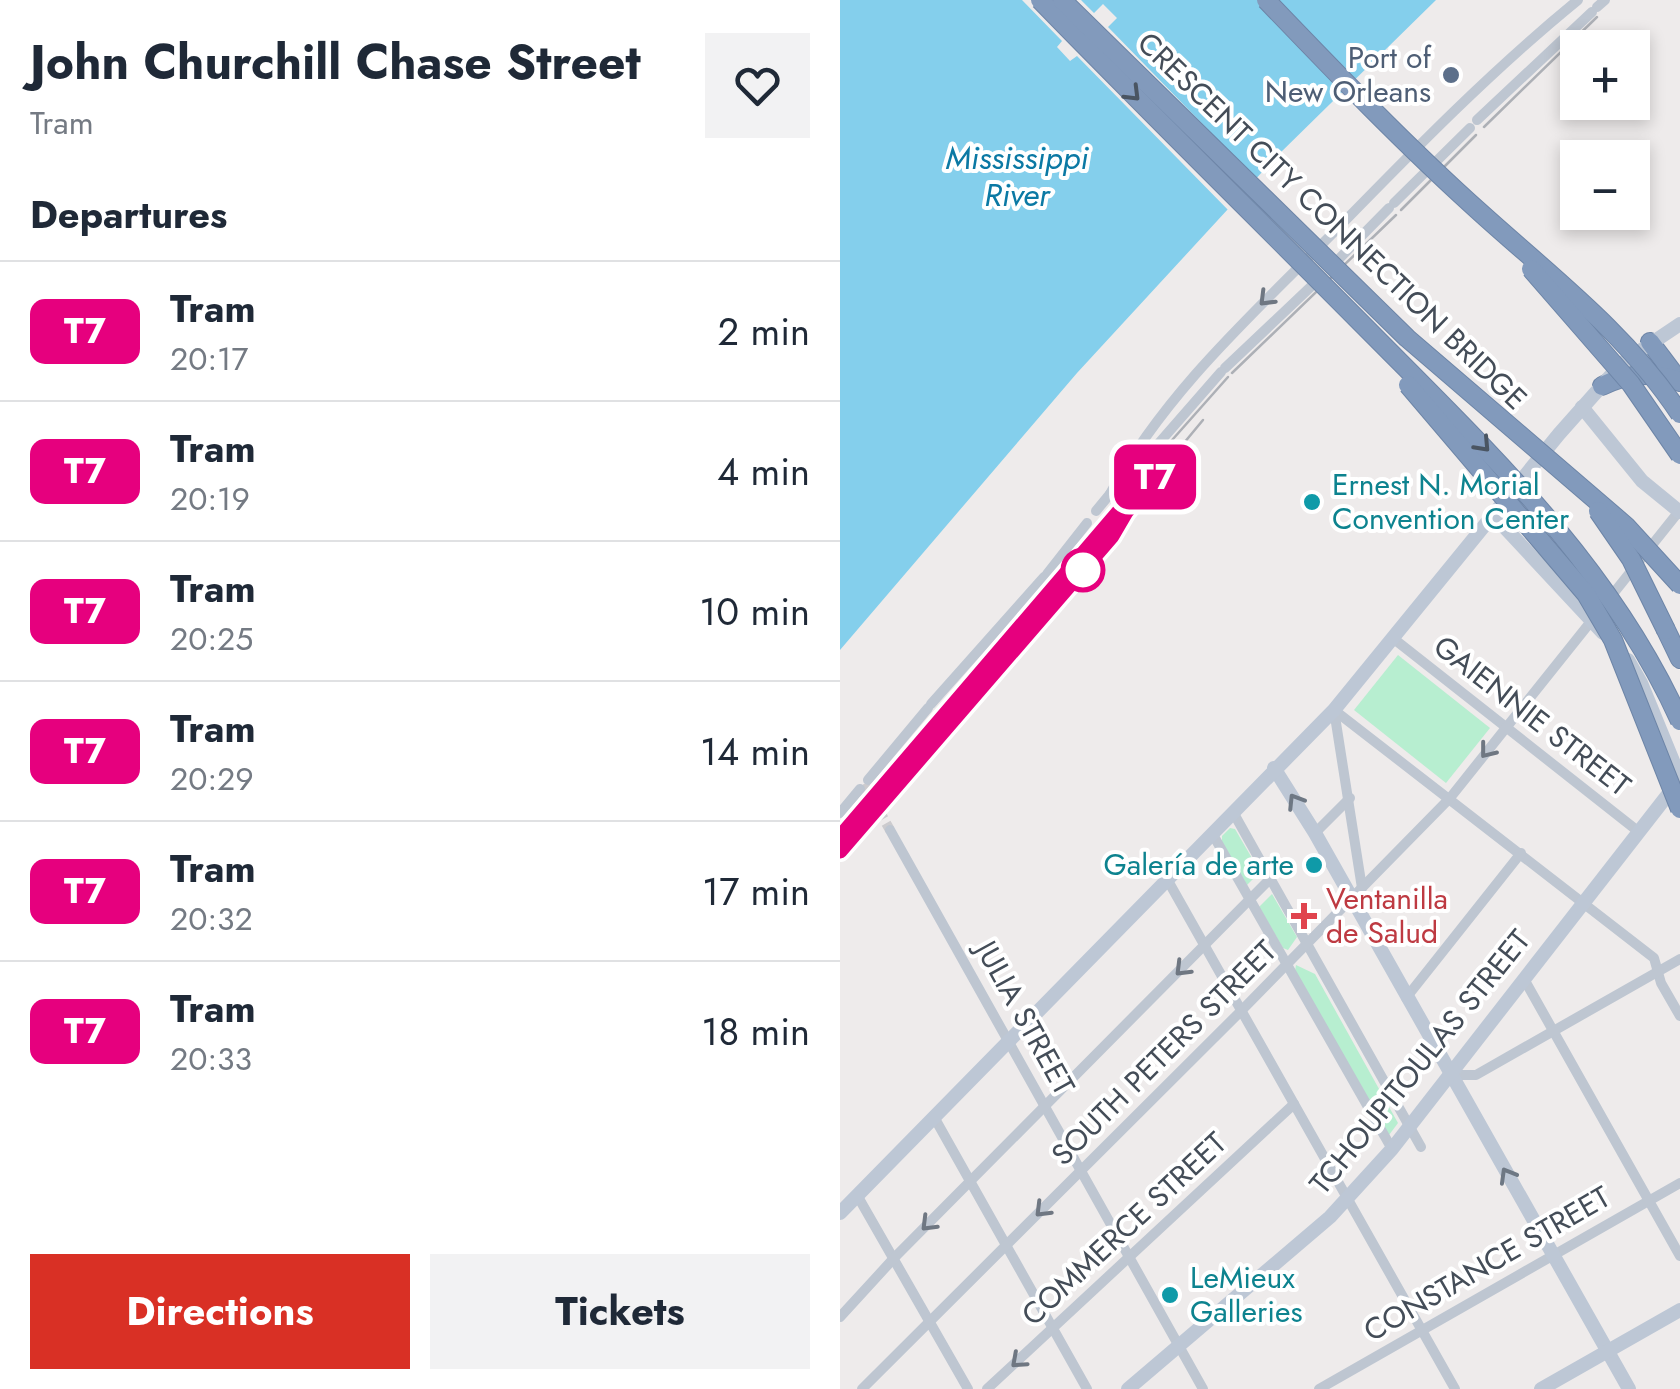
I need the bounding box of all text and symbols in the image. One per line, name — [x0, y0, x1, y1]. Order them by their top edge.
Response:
street label: CRESCENT CITY CONNECTION BRIDGE — [1128, 22, 1537, 419]
text: John Churchill Chase Street — [30, 28, 641, 97]
map controls — [1560, 30, 1650, 230]
button: + — [1560, 30, 1650, 120]
button: heart — [705, 33, 810, 138]
place label: Port of New Orleans — [1265, 36, 1432, 113]
marker: Port of New Orleans — [1440, 64, 1462, 86]
one-way arrow — [1121, 83, 1139, 101]
text: Tram — [30, 100, 94, 146]
water label: Mississippi River — [946, 135, 1089, 218]
button: − — [1560, 140, 1650, 230]
text: Departures — [30, 187, 227, 242]
text: Tram — [170, 281, 256, 336]
one-way arrow — [1260, 288, 1278, 306]
text: 2 min — [718, 304, 810, 359]
text: T7 — [64, 306, 106, 356]
text: 20:17 — [170, 336, 248, 382]
text: Tram — [170, 421, 256, 476]
one-way arrow — [1471, 433, 1489, 452]
text: 4 min — [717, 444, 810, 499]
line badge: T7 — [1110, 444, 1200, 510]
text: T7 — [64, 446, 106, 496]
text: T7 — [1134, 452, 1176, 502]
place label: Ernest N. Morial Convention Center — [1332, 463, 1570, 540]
text: 20:19 — [170, 476, 250, 522]
marker: Ernest N. Morial Convention Center — [1301, 491, 1323, 513]
unlabelled marker — [1062, 549, 1104, 591]
text: Tram — [170, 561, 256, 616]
text: 10 min — [699, 584, 810, 639]
text: T7 — [64, 586, 106, 636]
text: 20:25 — [170, 616, 253, 662]
street label: GAIENNIE STREET — [1425, 625, 1640, 806]
text: Tram — [170, 701, 256, 756]
text: 14 min — [700, 724, 810, 779]
text: T7 — [64, 726, 106, 776]
one-way arrow — [1481, 740, 1498, 758]
text: 20:29 — [170, 756, 254, 802]
one-way arrow — [1288, 794, 1307, 812]
text: Tram — [170, 841, 256, 896]
place label: Galería de arte — [1104, 843, 1294, 886]
marker: Galería de arte — [1303, 854, 1325, 876]
text: 17 min — [702, 864, 810, 919]
text: T7 — [64, 866, 106, 916]
place label: Ventanilla de Salud — [1326, 877, 1448, 954]
text: 20:32 — [170, 896, 253, 942]
marker: Ventanilla de Salud — [1291, 903, 1317, 929]
street label: TCHOUPITOULAS STREET — [1299, 920, 1540, 1203]
street label: JULIA STREET — [964, 930, 1085, 1102]
street label: SOUTH PETERS STREET — [1041, 930, 1286, 1175]
one-way arrow — [1176, 958, 1194, 976]
text: Tram — [170, 981, 256, 1036]
text: 18 min — [701, 1004, 810, 1059]
text: T7 — [64, 1006, 106, 1056]
text: 20:33 — [170, 1036, 252, 1082]
street label: COMMERCE STREET — [1012, 1122, 1236, 1335]
one-way arrow — [1500, 1168, 1520, 1186]
street label: CONSTANCE STREET — [1356, 1175, 1618, 1352]
one-way arrow — [1035, 1199, 1053, 1217]
one-way arrow — [922, 1212, 940, 1230]
button: Directions — [30, 1254, 410, 1369]
button: Tickets — [430, 1254, 810, 1369]
place label: LeMieux Galleries — [1190, 1256, 1303, 1333]
marker: LeMieux Galleries — [1159, 1284, 1181, 1306]
one-way arrow — [1011, 1349, 1030, 1367]

